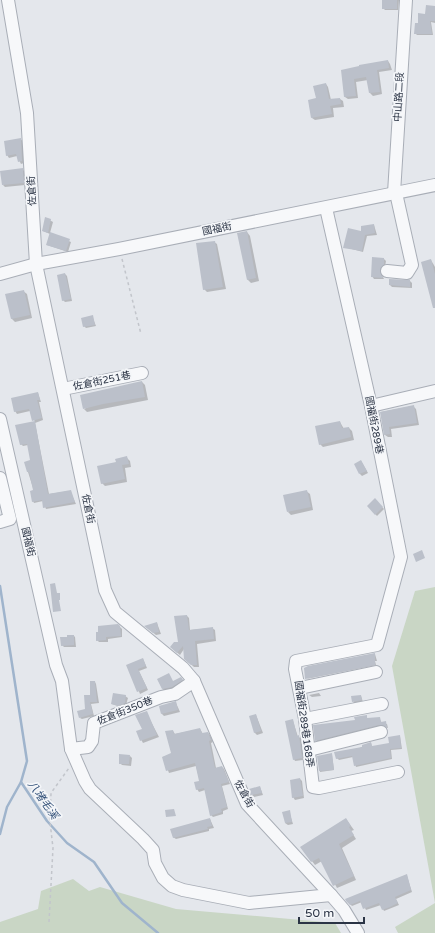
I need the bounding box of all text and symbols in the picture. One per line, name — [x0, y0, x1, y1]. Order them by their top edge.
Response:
street label: 中山路二段 — [392, 72, 406, 122]
street label: 佐倉街 — [25, 176, 39, 206]
street label: 國福街 — [201, 220, 233, 238]
street label: 佐倉街251巷 — [72, 369, 132, 393]
street label: 國福街289巷 — [362, 395, 386, 455]
street label: 佐倉街 — [79, 493, 97, 525]
street label: 國福街 — [19, 526, 37, 558]
street label: 國福街289巷168弄 — [292, 680, 316, 768]
street label: 佐倉街350巷 — [95, 694, 155, 728]
water label: 八堵毛溪 — [25, 778, 62, 823]
street label: 佐倉街 — [231, 778, 257, 810]
scale bar — [299, 899, 364, 925]
text: 50 m — [305, 906, 334, 920]

